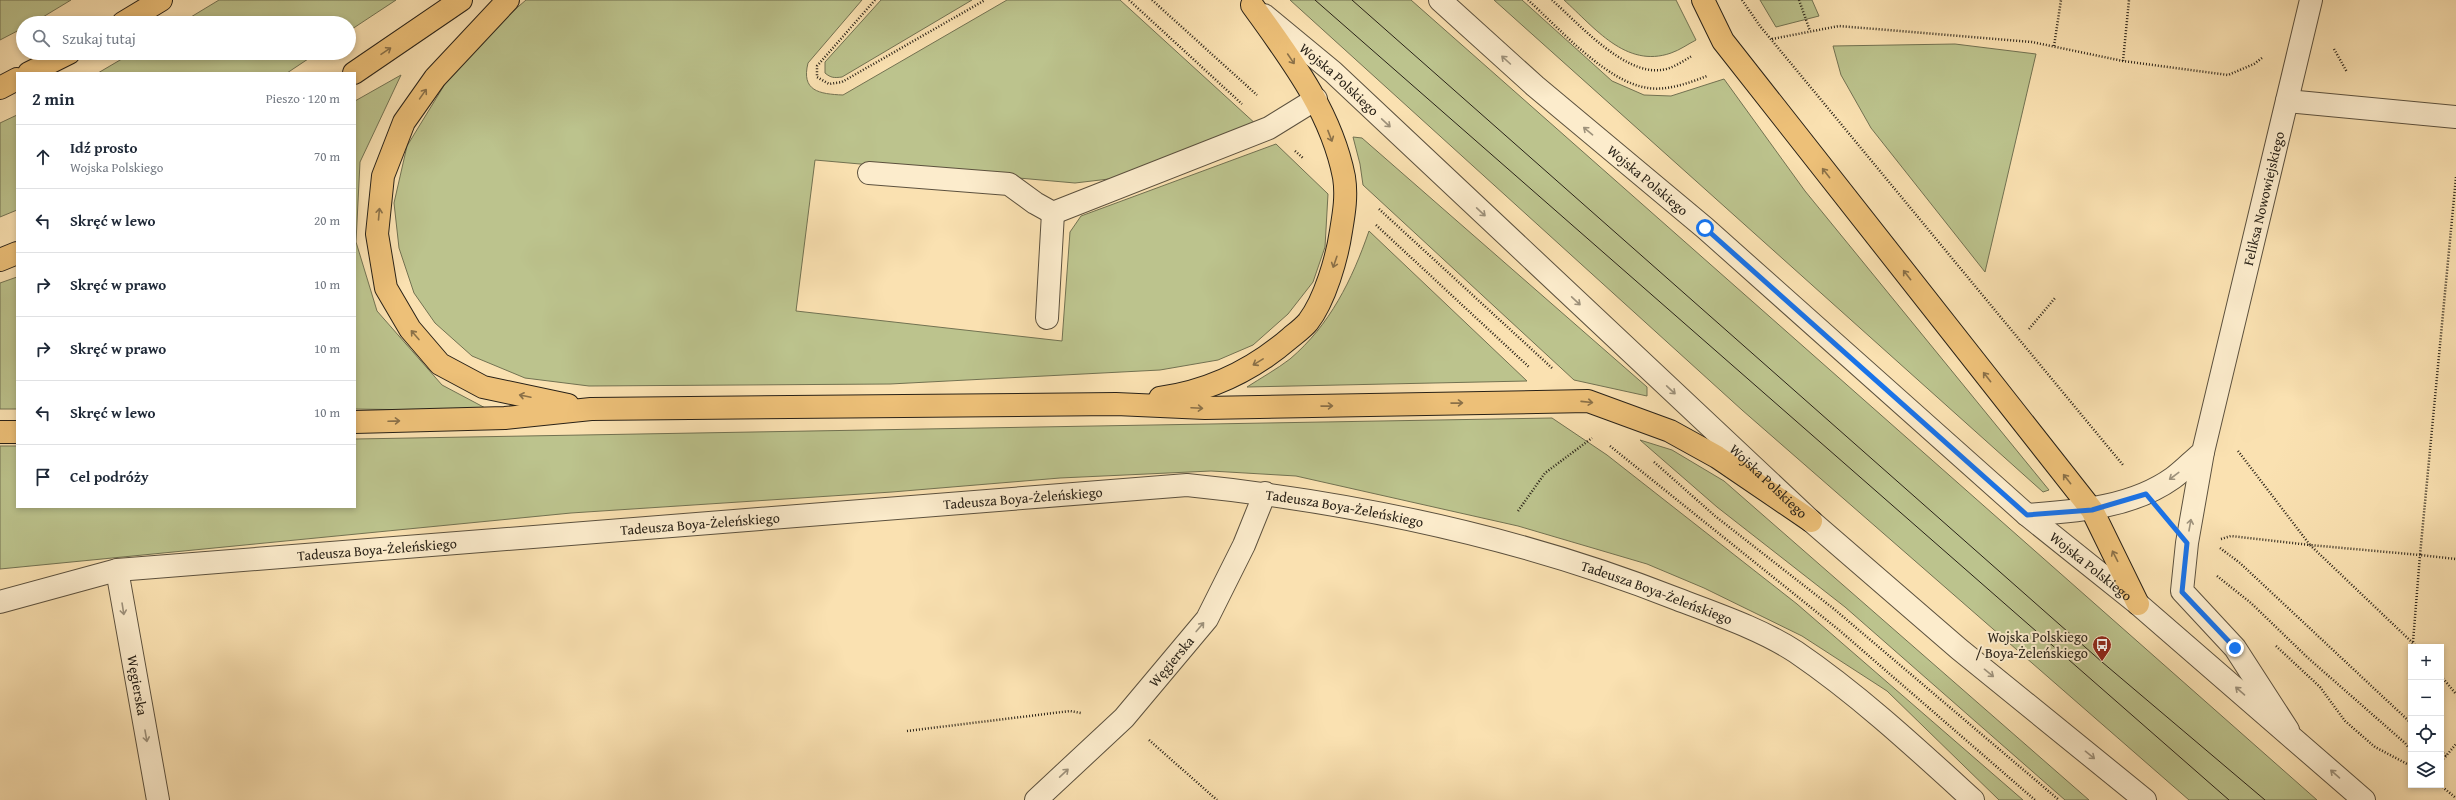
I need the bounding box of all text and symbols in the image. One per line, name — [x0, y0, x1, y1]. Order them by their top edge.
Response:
search box — [16, 16, 356, 60]
icon: search — [30, 27, 52, 49]
text: Szukaj tutaj — [62, 28, 136, 49]
street label: Wojska Polskiego — [1295, 38, 1383, 120]
one-way arrow — [380, 47, 391, 55]
one-way arrow — [1287, 54, 1295, 65]
one-way arrow — [1501, 55, 1511, 65]
text: 2 min — [32, 86, 74, 111]
text: Pieszo · 120 m — [266, 89, 340, 108]
one-way arrow — [419, 89, 427, 100]
one-way arrow — [1381, 118, 1391, 128]
one-way arrow — [1583, 127, 1594, 136]
one-way arrow — [1327, 129, 1335, 141]
street label: Feliksa Nowowiejskiego — [2238, 129, 2289, 268]
text: Idź prosto — [70, 137, 137, 158]
street label: Wojska Polskiego — [1603, 140, 1693, 220]
icon: ahead — [32, 146, 54, 168]
text: 70 m — [314, 147, 340, 166]
text: Wojska Polskiego — [70, 158, 163, 177]
one-way arrow — [1822, 167, 1831, 178]
one-way arrow — [1476, 207, 1486, 217]
one-way arrow — [376, 208, 383, 221]
icon: left — [32, 210, 54, 232]
text: Skręć w lewo — [70, 210, 156, 231]
text: 20 m — [314, 211, 340, 230]
route start — [1696, 219, 1714, 237]
one-way arrow — [1330, 256, 1338, 268]
one-way arrow — [1902, 270, 1911, 281]
icon: right — [32, 274, 54, 296]
text: Skręć w prawo — [70, 274, 166, 295]
text: 10 m — [314, 275, 340, 294]
one-way arrow — [1571, 296, 1581, 306]
one-way arrow — [411, 329, 420, 340]
icon: right — [32, 338, 54, 360]
text: Skręć w prawo — [70, 338, 166, 359]
text: 10 m — [314, 339, 340, 358]
one-way arrow — [1252, 359, 1264, 367]
one-way arrow — [1983, 372, 1991, 383]
one-way arrow — [1665, 385, 1675, 394]
one-way arrow — [519, 391, 532, 399]
one-way arrow — [1580, 398, 1593, 406]
one-way arrow — [1450, 399, 1463, 407]
icon: left — [32, 402, 54, 424]
text: Skręć w lewo — [70, 402, 156, 423]
one-way arrow — [1320, 402, 1333, 409]
text: 10 m — [314, 403, 340, 422]
one-way arrow — [1190, 404, 1203, 411]
one-way arrow — [387, 417, 400, 425]
street label: Wojska Polskiego — [1725, 439, 1812, 523]
icon: arrive — [32, 466, 54, 488]
text: Cel podróży — [70, 466, 149, 487]
one-way arrow — [2168, 472, 2179, 480]
one-way arrow — [2063, 474, 2072, 485]
street label: Tadeusza Boya-Żeleńskiego — [942, 482, 1103, 514]
street label: Tadeusza Boya-Żeleńskiego — [1264, 484, 1425, 532]
street label: Tadeusza Boya-Żeleńskiego — [619, 507, 780, 540]
one-way arrow — [2186, 519, 2194, 532]
street label: Wojska Polskiego — [2045, 527, 2136, 606]
street label: Tadeusza Boya-Żeleńskiego — [296, 533, 457, 566]
one-way arrow — [2111, 551, 2118, 563]
street label: Tadeusza Boya-Żeleńskiego — [1579, 555, 1735, 629]
one-way arrow — [119, 602, 127, 615]
one-way arrow — [1196, 622, 1205, 633]
place label: Wojska Polskiego / Boya-Żeleńskiego — [1975, 627, 2088, 663]
street label: Węgierska — [1144, 631, 1199, 691]
bus stop icon: Wojska Polskiego / Boya-Żeleńskiego — [2091, 634, 2113, 662]
route end — [2226, 639, 2244, 657]
map controls — [2408, 644, 2444, 788]
button: + — [2408, 644, 2444, 680]
street label: Węgierska — [122, 653, 153, 717]
one-way arrow — [1984, 669, 1995, 678]
button: − — [2408, 680, 2444, 716]
one-way arrow — [2234, 686, 2245, 695]
button: locate — [2408, 716, 2444, 752]
one-way arrow — [142, 730, 150, 743]
one-way arrow — [2085, 751, 2095, 760]
button: layers — [2408, 752, 2444, 788]
one-way arrow — [1059, 769, 1069, 778]
one-way arrow — [2330, 770, 2340, 779]

